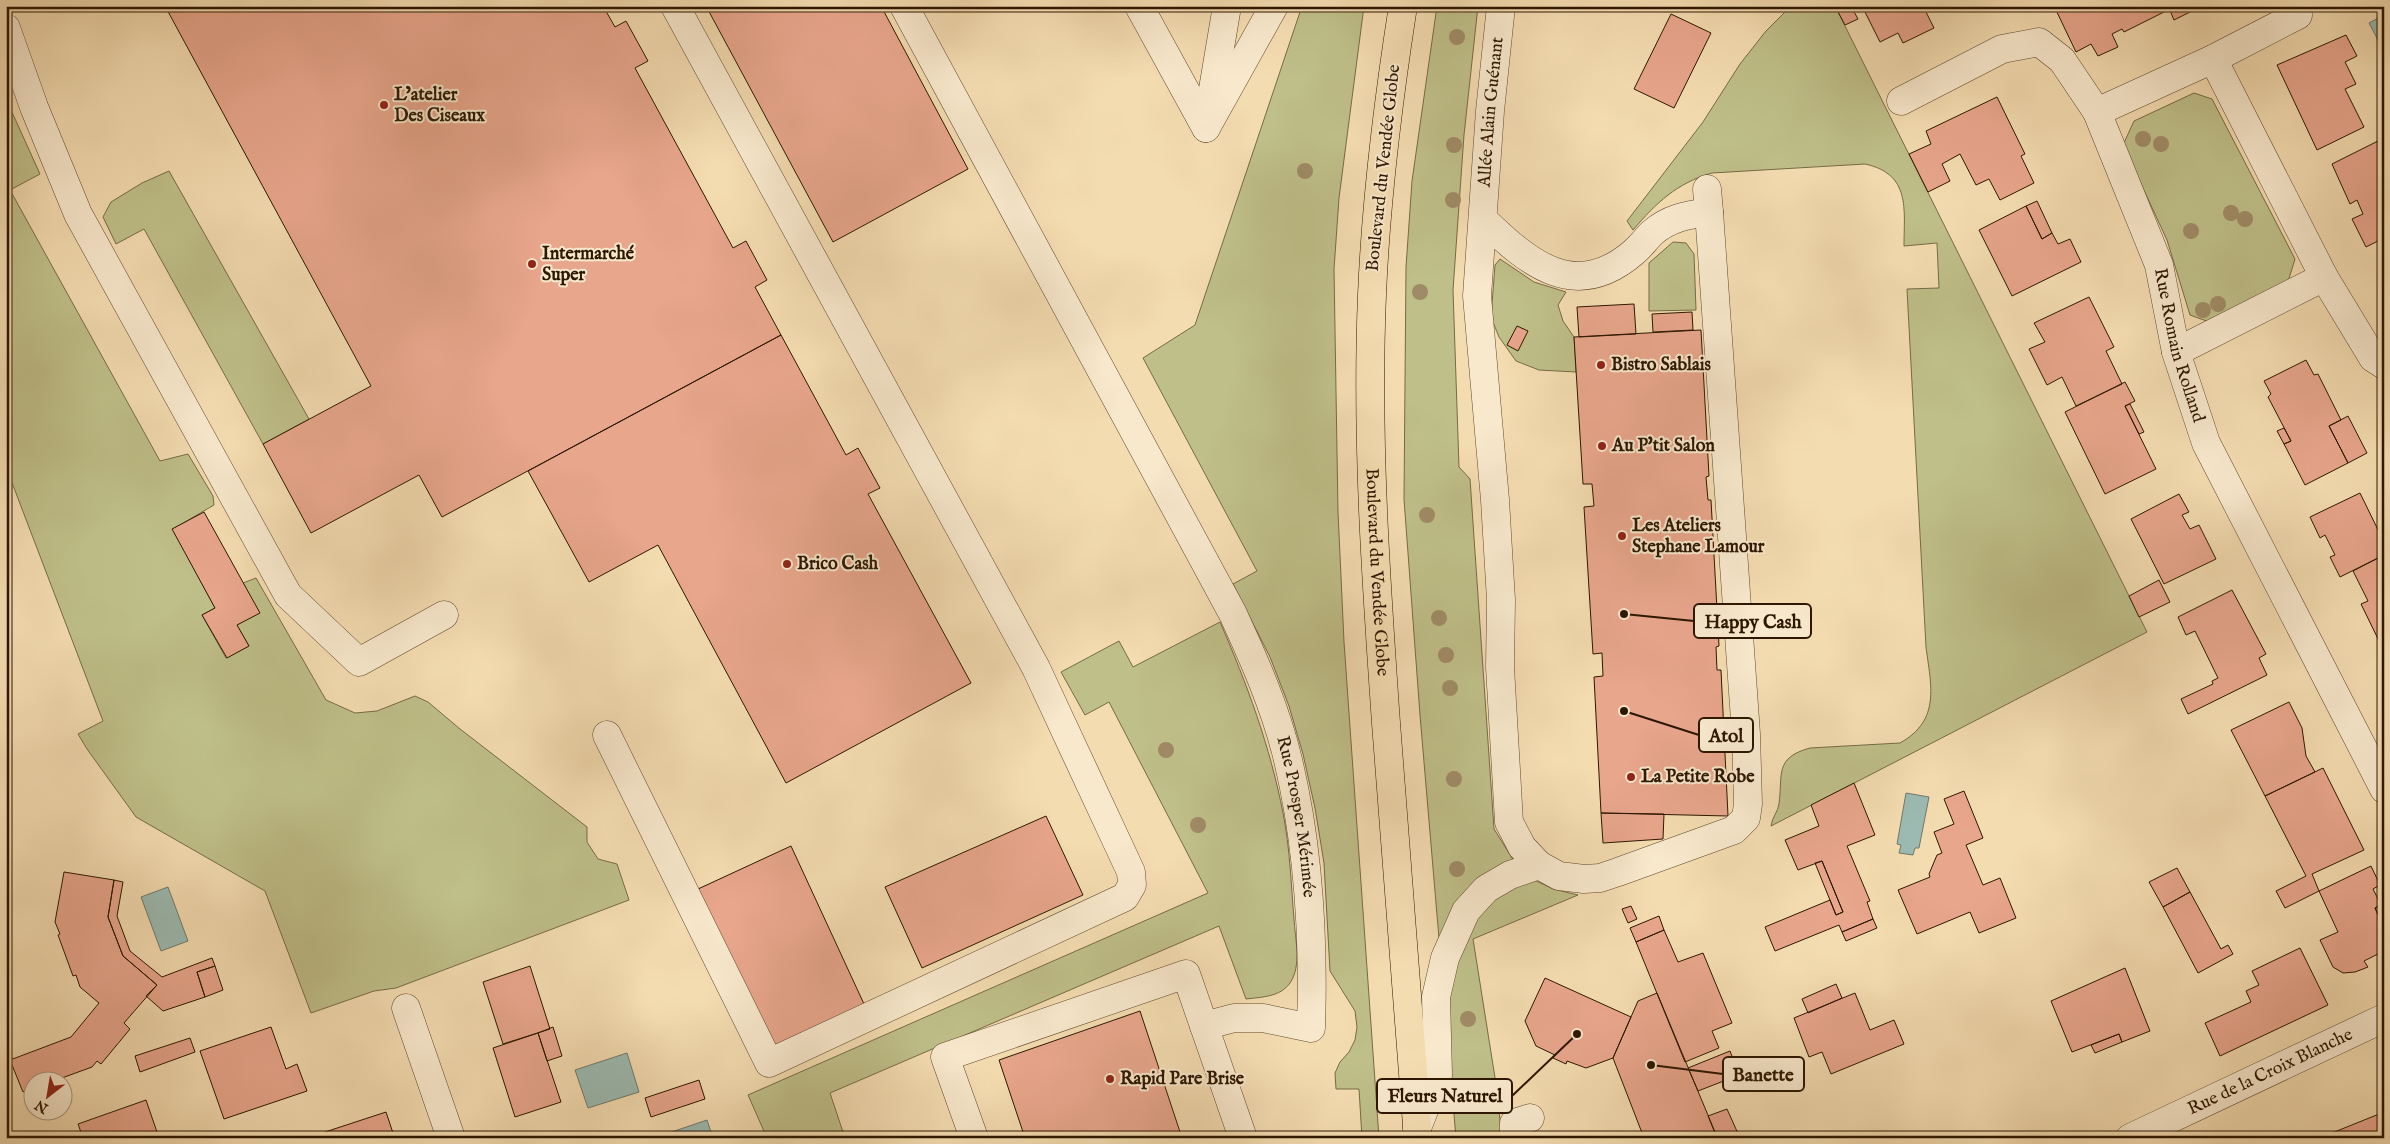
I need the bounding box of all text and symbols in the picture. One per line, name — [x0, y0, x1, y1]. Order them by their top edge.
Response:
street label: Allée Alain Guénant — [1473, 36, 1509, 189]
street label: Boulevard du Vendée Globe — [1362, 63, 1406, 273]
place label: L’atelier Des Ciseaux — [394, 84, 485, 128]
marker: L’atelier Des Ciseaux — [378, 99, 390, 111]
place label: Intermarché Super — [542, 243, 635, 287]
marker: Intermarché Super — [526, 258, 538, 270]
street label: Rue Romain Rolland — [2148, 266, 2210, 426]
place label: Bistro Sablais — [1611, 354, 1712, 377]
marker: Bistro Sablais — [1595, 359, 1607, 371]
place label: Au P'tit Salon — [1611, 435, 1715, 458]
marker: Au P'tit Salon — [1596, 440, 1608, 452]
street label: Boulevard du Vendée Globe — [1360, 468, 1394, 677]
place label: Les Ateliers Stephane Lamour — [1632, 515, 1765, 559]
marker: Les Ateliers Stephane Lamour — [1616, 530, 1628, 542]
place label: Brico Cash — [797, 553, 879, 576]
marker: Brico Cash — [781, 558, 793, 570]
callout: Happy Cash — [1694, 604, 1811, 638]
text: Happy Cash — [1704, 611, 1802, 635]
callout: Atol — [1699, 718, 1753, 752]
text: Atol — [1708, 725, 1744, 749]
street label: Rue Prosper Mérimée — [1271, 733, 1320, 898]
place label: La Petite Robe — [1641, 766, 1755, 789]
marker: La Petite Robe — [1625, 771, 1637, 783]
street label: Rue de la Croix Blanche — [2184, 1023, 2356, 1121]
callout: Banette — [1723, 1057, 1804, 1091]
text: Banette — [1732, 1064, 1794, 1088]
place label: Rapid Pare Brise — [1120, 1068, 1245, 1091]
north arrow — [22, 1072, 72, 1122]
marker: Rapid Pare Brise — [1104, 1073, 1116, 1085]
callout: Fleurs Naturel — [1377, 1079, 1512, 1113]
text: Fleurs Naturel — [1388, 1085, 1503, 1109]
text: N — [32, 1095, 53, 1118]

